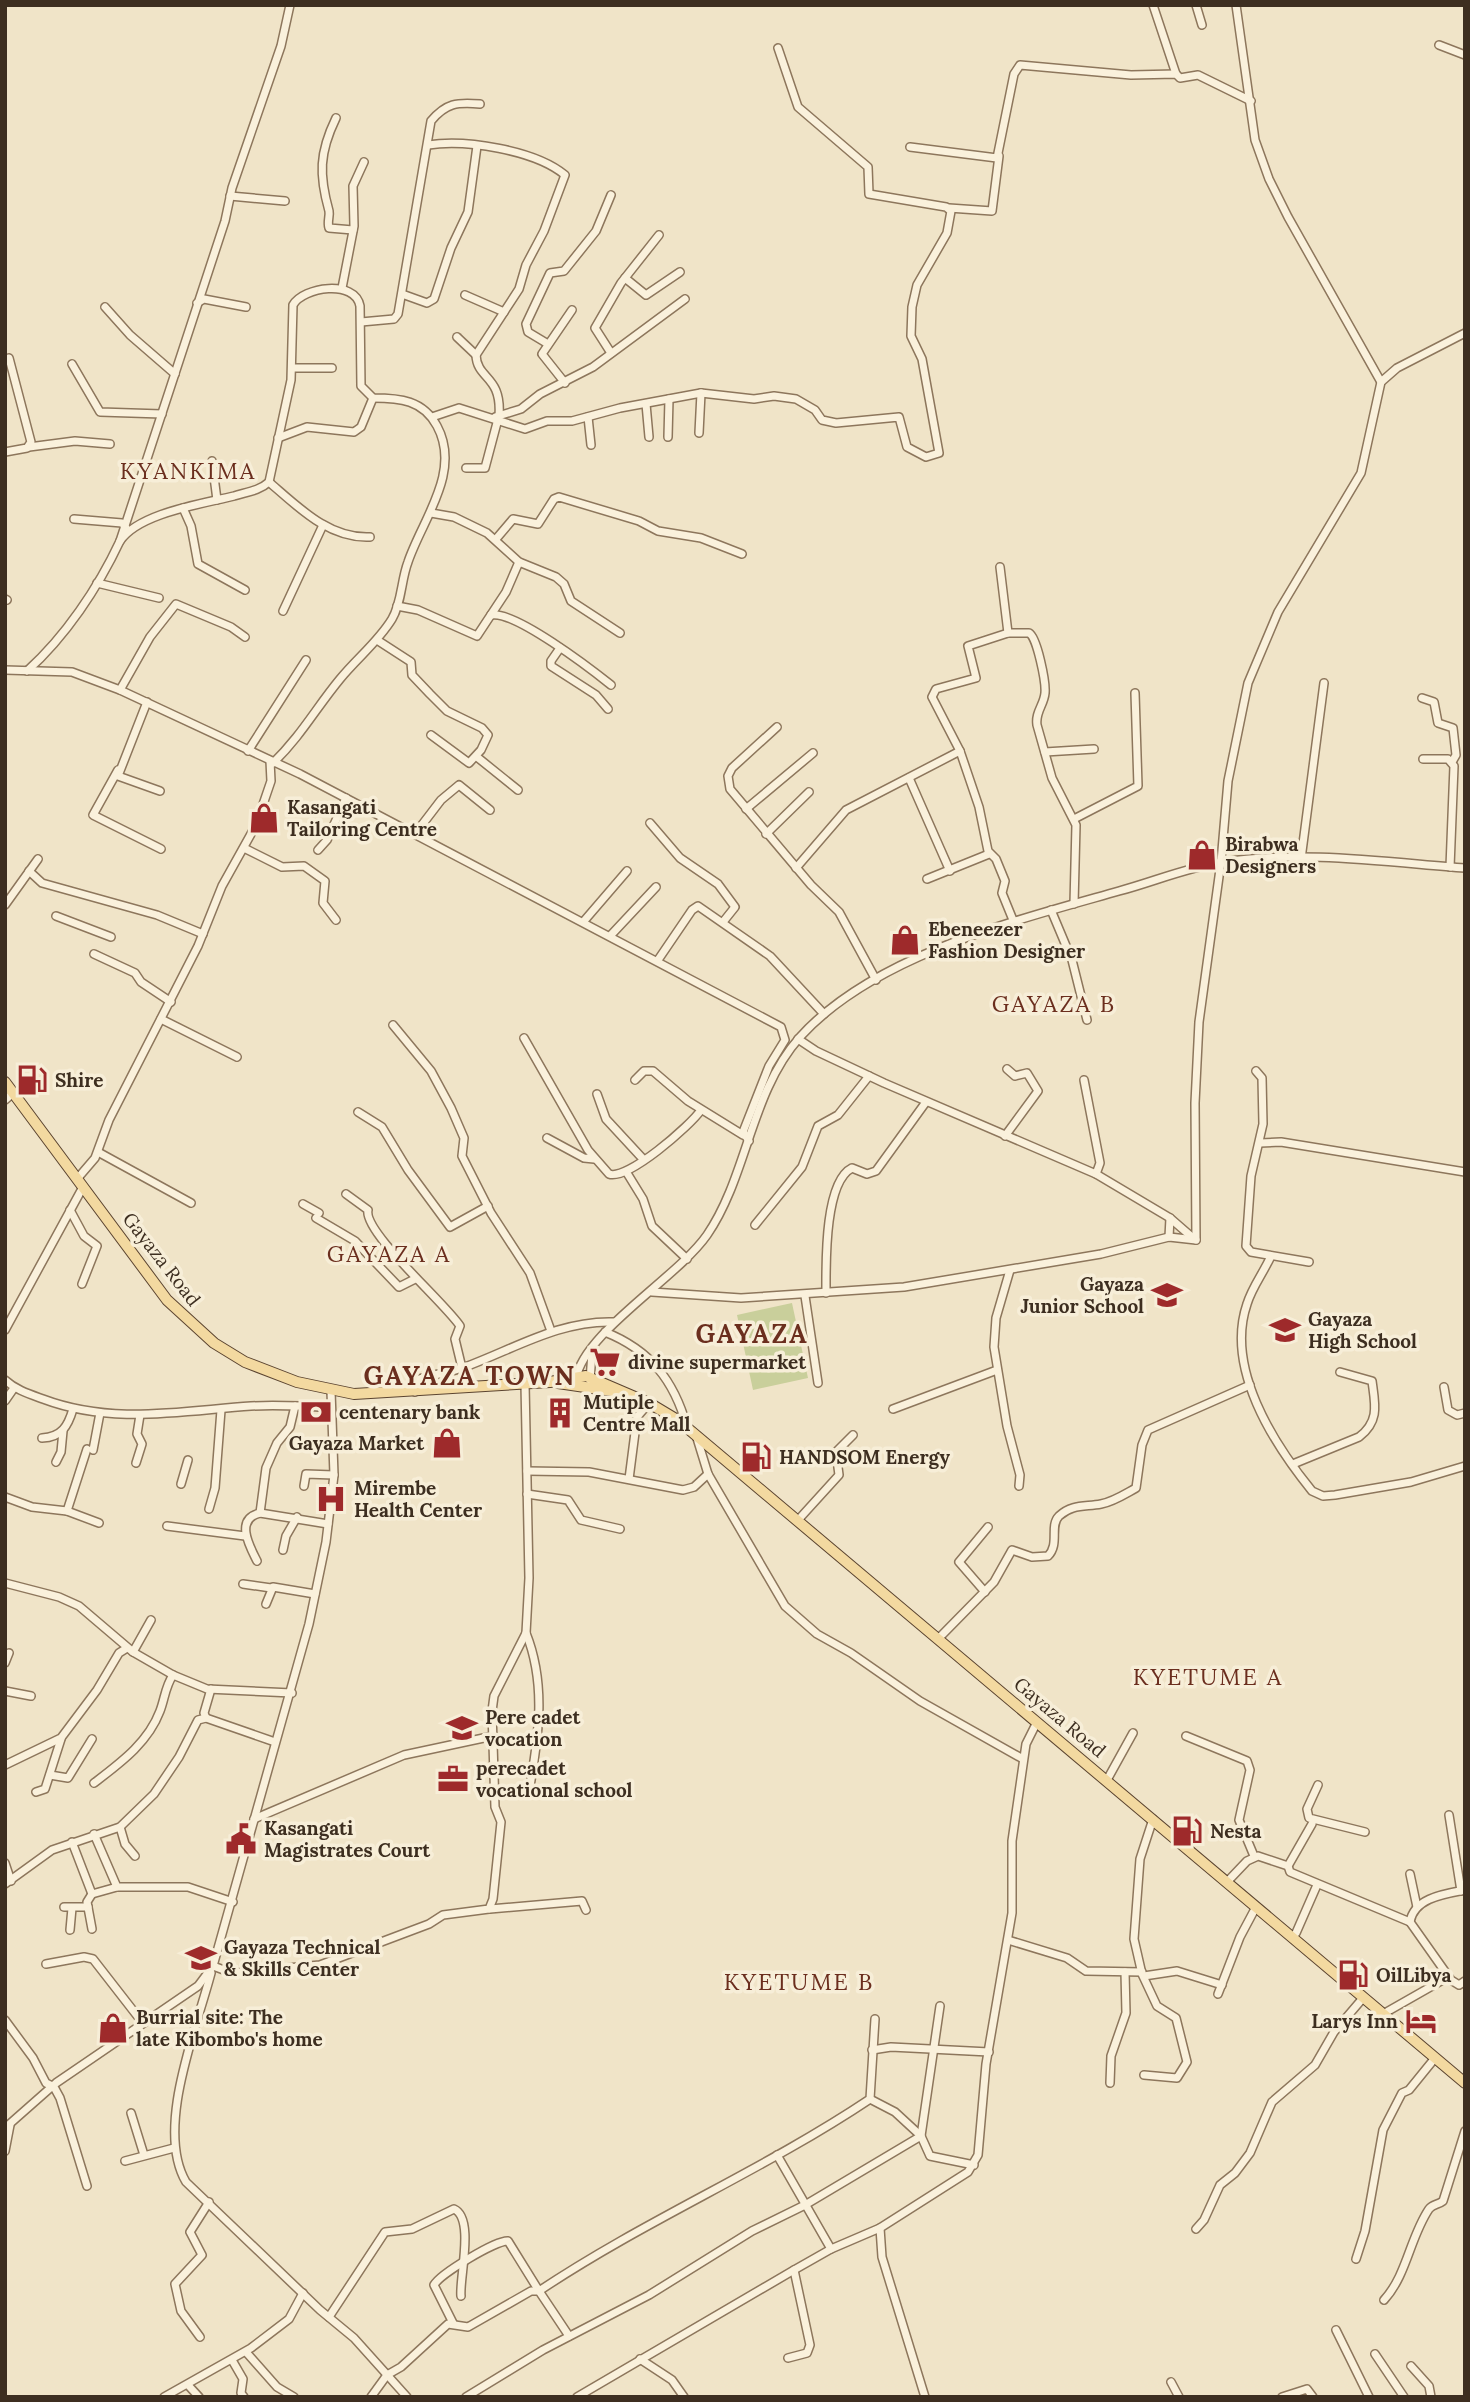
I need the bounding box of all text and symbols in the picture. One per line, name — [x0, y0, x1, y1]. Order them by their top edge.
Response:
district label: KYANKIMA — [120, 456, 256, 485]
place label: Kasangati Tailoring Centre — [287, 795, 437, 841]
shop icon: Kasangati Tailoring Centre — [247, 801, 281, 835]
place label: Birabwa Designers — [1225, 832, 1316, 878]
shop icon: Birabwa Designers — [1185, 838, 1219, 872]
place label: Ebeneezer Fashion Designer — [928, 917, 1085, 963]
shop icon: Ebeneezer Fashion Designer — [888, 923, 922, 957]
district label: GAYAZA B — [992, 989, 1116, 1018]
fuel station icon: Shire — [15, 1063, 49, 1097]
place label: Shire — [55, 1068, 103, 1092]
street label: Gayaza Road — [118, 1207, 206, 1311]
district label: GAYAZA A — [327, 1239, 451, 1268]
place label: Gayaza Junior School — [1021, 1272, 1144, 1318]
school or university icon: Gayaza Junior School — [1150, 1278, 1184, 1312]
place label: Gayaza High School — [1308, 1307, 1417, 1353]
school or university icon: Gayaza High School — [1268, 1313, 1302, 1347]
district label: GAYAZA — [695, 1317, 809, 1350]
supermarket icon: divine supermarket — [588, 1345, 622, 1379]
place label: divine supermarket — [628, 1350, 807, 1374]
district label: GAYAZA TOWN — [364, 1359, 576, 1392]
place label: Mutiple Centre Mall — [583, 1390, 691, 1436]
bank icon: centenary bank — [299, 1395, 333, 1429]
building icon: Mutiple Centre Mall — [543, 1396, 577, 1430]
place label: centenary bank — [339, 1400, 480, 1424]
shop icon: Gayaza Market — [430, 1426, 464, 1460]
place label: Gayaza Market — [289, 1431, 425, 1455]
fuel station icon: HANDSOM Energy — [739, 1440, 773, 1474]
place label: HANDSOM Energy — [779, 1445, 951, 1469]
place label: Mirembe Health Center — [354, 1476, 482, 1522]
hospital icon: Mirembe Health Center — [314, 1482, 348, 1516]
district label: KYETUME A — [1133, 1662, 1283, 1691]
street label: Gayaza Road — [1009, 1672, 1111, 1762]
place label: Pere cadet vocation — [485, 1705, 582, 1751]
school or university icon: Pere cadet vocation — [445, 1711, 479, 1745]
place label: perecadet vocational school — [476, 1756, 633, 1802]
office icon: perecadet vocational school — [436, 1762, 470, 1796]
fuel station icon: Nesta — [1170, 1814, 1204, 1848]
place label: Kasangati Magistrates Court — [264, 1816, 431, 1862]
place label: Nesta — [1210, 1819, 1261, 1843]
public building icon: Kasangati Magistrates Court — [224, 1822, 258, 1856]
place label: Gayaza Technical & Skills Center — [224, 1935, 380, 1981]
school or university icon: Gayaza Technical & Skills Center — [184, 1941, 218, 1975]
fuel station icon: OilLibya — [1336, 1958, 1370, 1992]
place label: OilLibya — [1376, 1963, 1451, 1987]
district label: KYETUME B — [724, 1967, 874, 1996]
hotel icon: Larys Inn — [1404, 2004, 1438, 2038]
place label: Burrial site: The late Kibombo's home — [136, 2005, 323, 2051]
place label: Larys Inn — [1311, 2009, 1398, 2033]
shop icon: Burrial site: The late Kibombo's home — [96, 2011, 130, 2045]

